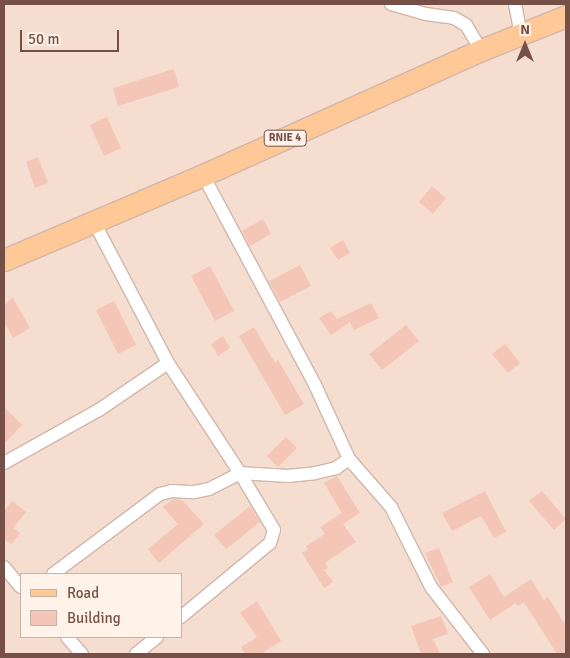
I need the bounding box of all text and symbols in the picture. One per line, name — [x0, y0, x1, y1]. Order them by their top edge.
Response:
scale bar — [22, 20, 121, 52]
north arrow — [500, 20, 550, 70]
text: N — [520, 21, 530, 38]
text: 50 m — [28, 30, 59, 48]
road number: RNIE 4 — [262, 130, 308, 146]
legend — [20, 573, 182, 638]
text: Road — [67, 584, 99, 602]
text: Building — [67, 609, 121, 627]

